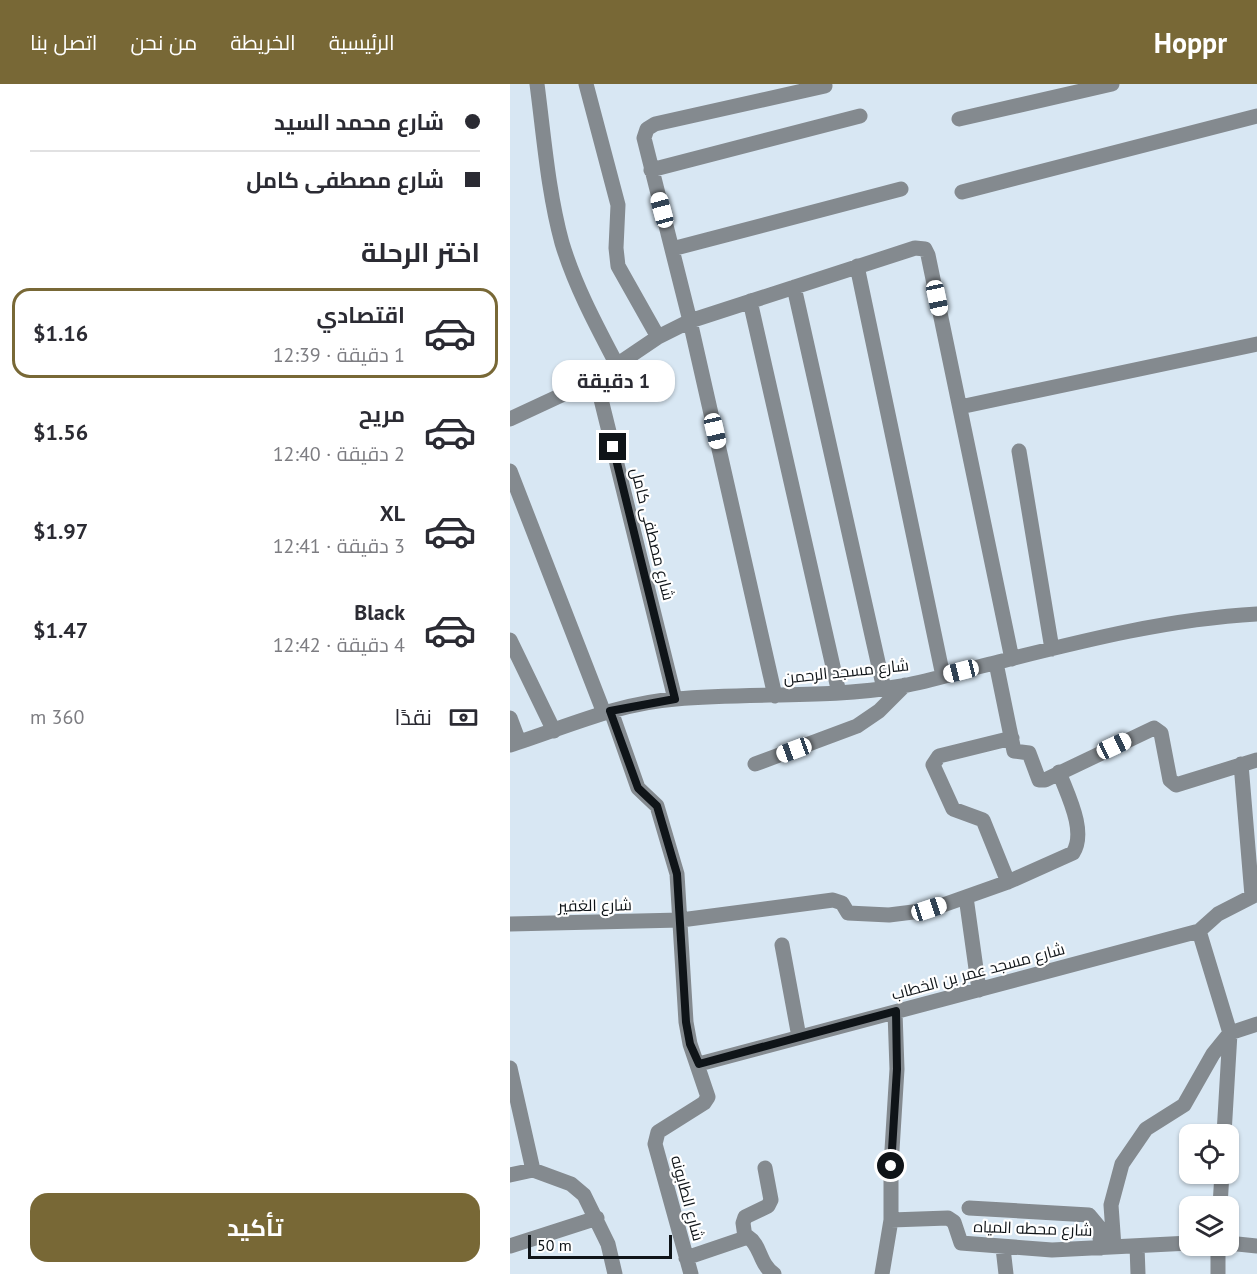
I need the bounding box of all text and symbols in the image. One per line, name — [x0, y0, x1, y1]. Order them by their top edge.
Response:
text: Hoppr — [1154, 24, 1227, 61]
text: اتصل بنا — [30, 29, 97, 56]
text: من نحن — [130, 29, 197, 56]
text: الخريطة — [230, 29, 296, 56]
text: الرئيسية — [329, 29, 395, 56]
text: شارع محمد السيد — [274, 108, 444, 136]
text: شارع مصطفى كامل — [246, 166, 444, 194]
car — [649, 190, 675, 230]
text: اختر الرحلة — [361, 235, 480, 269]
car — [924, 279, 950, 317]
text: اقتصادي — [316, 301, 405, 329]
icon: car — [423, 306, 477, 360]
text: $1.16 — [33, 319, 88, 347]
text: 1 دقيقة · 12:39 — [273, 342, 405, 368]
callout: 1 دقيقة — [552, 360, 674, 402]
text: 1 دقيقة — [577, 368, 650, 394]
text: مريح — [359, 400, 405, 428]
icon: car — [423, 405, 477, 459]
car — [702, 411, 728, 451]
text: $1.56 — [33, 418, 88, 446]
route end — [599, 433, 626, 460]
text: 2 دقيقة · 12:40 — [273, 441, 405, 467]
street label: شارع مصطفى كامل — [625, 466, 679, 603]
text: XL — [380, 499, 405, 527]
icon: car — [423, 504, 477, 558]
text: $1.97 — [33, 517, 88, 545]
text: 3 دقيقة · 12:41 — [273, 533, 405, 559]
text: Black — [354, 598, 405, 626]
icon: car — [423, 603, 477, 657]
text: $1.47 — [33, 616, 88, 644]
text: 4 دقيقة · 12:42 — [273, 632, 405, 658]
street label: شارع مسجد الرحمن — [782, 654, 910, 690]
car — [941, 658, 981, 684]
icon: cash — [447, 701, 480, 734]
text: نقدًا — [394, 703, 432, 731]
text: 360 m — [30, 704, 84, 730]
car — [1094, 730, 1134, 762]
car — [774, 735, 814, 765]
street label: شارع الغفير — [557, 894, 632, 918]
car — [909, 895, 949, 923]
street label: شارع مسجد عمر بن الخطاب — [889, 938, 1067, 1006]
map controls — [1179, 1124, 1239, 1256]
button: locate — [1179, 1124, 1239, 1184]
route start — [877, 1152, 904, 1179]
street label: شارع الطابونه — [665, 1153, 709, 1243]
button: تأكيد — [30, 1193, 480, 1262]
button: layers — [1179, 1196, 1239, 1256]
street label: شارع محطه المياه — [973, 1216, 1093, 1242]
scale bar — [528, 1232, 672, 1260]
text: 50 m — [537, 1235, 572, 1255]

